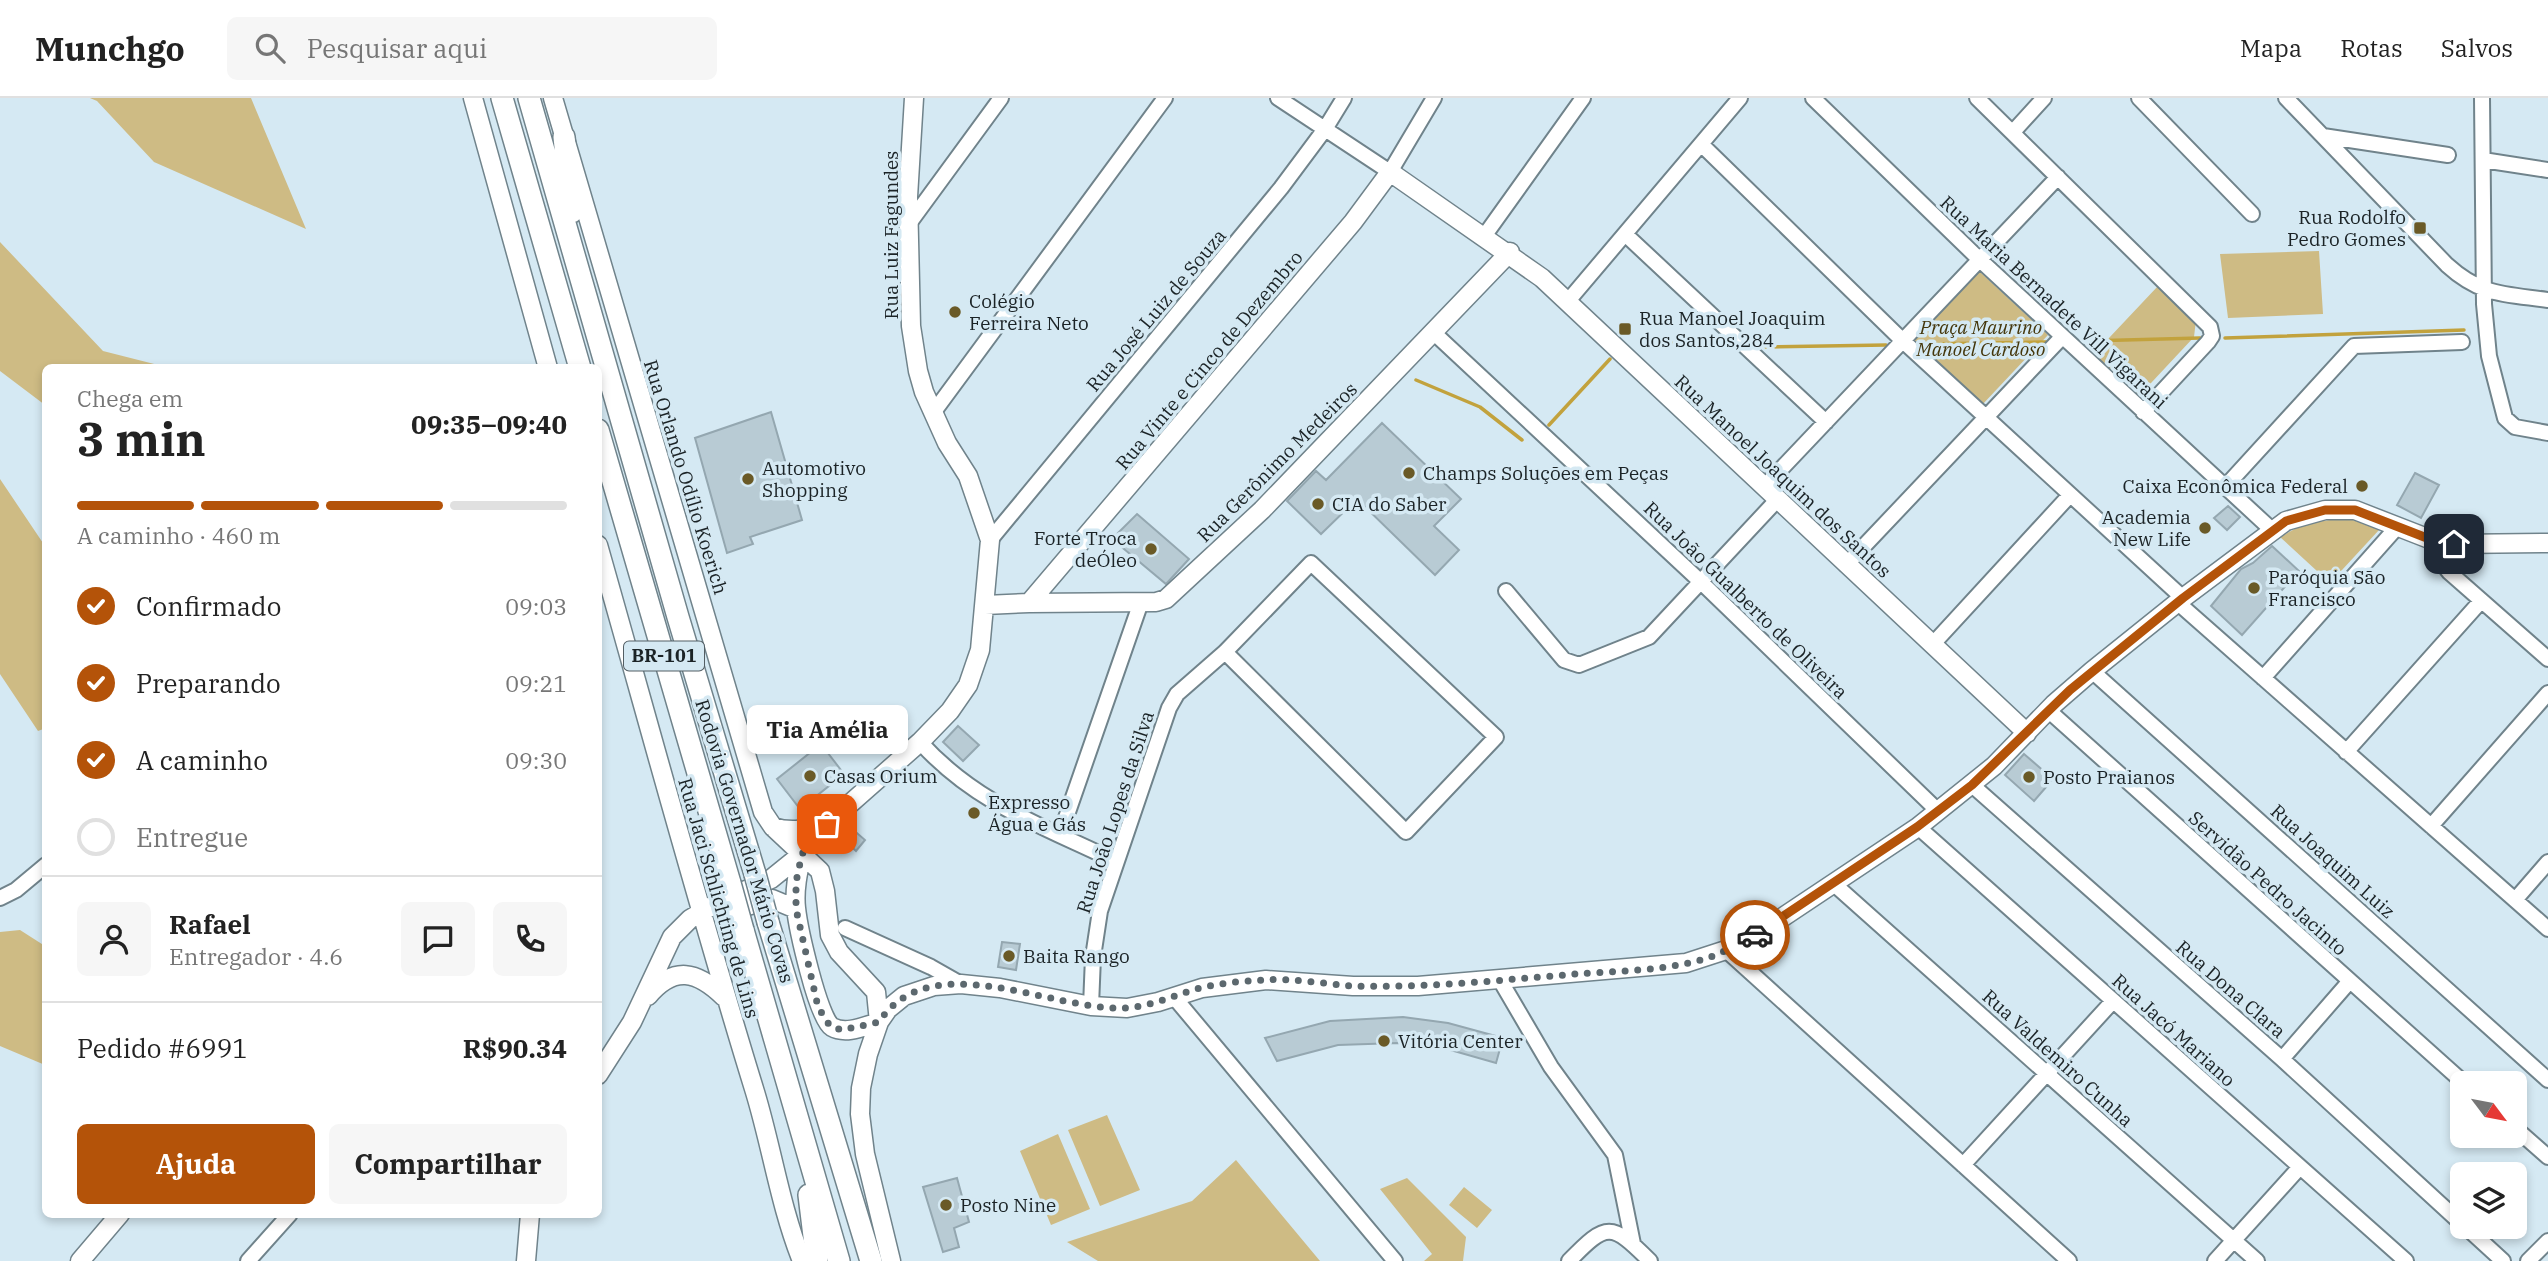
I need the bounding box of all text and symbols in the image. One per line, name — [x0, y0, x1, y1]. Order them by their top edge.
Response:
search box — [227, 17, 717, 80]
text: Munchgo — [35, 27, 185, 70]
icon: search — [251, 29, 289, 67]
text: Pesquisar aqui — [307, 31, 487, 65]
text: Mapa — [2240, 32, 2302, 64]
text: Rotas — [2340, 32, 2403, 64]
text: Salvos — [2441, 32, 2513, 64]
street label: Rua Luiz Fagundes — [879, 151, 903, 319]
street label: Rua Maria Bernadete Vill Vigarani — [1935, 190, 2173, 414]
place label: Rua Rodolfo Pedro Gomes — [2287, 205, 2406, 251]
marker: Rua Rodolfo Pedro Gomes — [2412, 220, 2428, 236]
street label: Rua José Luiz de Souza — [1081, 224, 1231, 396]
street label: Rua Vinte e Cinco de Dezembro — [1110, 246, 1308, 474]
place label: Colégio Ferreira Neto — [969, 289, 1089, 335]
marker: Colégio Ferreira Neto — [947, 304, 963, 320]
place label: Rua Manoel Joaquim dos Santos,284 — [1639, 306, 1826, 352]
park label: Praça Maurino Manoel Cardoso — [1915, 315, 2046, 361]
marker: Rua Manoel Joaquim dos Santos,284 — [1617, 321, 1633, 337]
street label: Rua Orlando Odílio Koerich — [639, 357, 733, 597]
street label: Rua Manoel Joaquim dos Santos — [1670, 369, 1896, 583]
street label: Rua Gerônimo Medeiros — [1192, 377, 1362, 547]
text: Chega em — [77, 383, 183, 413]
text: 09:35–09:40 — [411, 407, 567, 441]
text: 3 min — [77, 409, 206, 469]
place label: Automotivo Shopping — [762, 456, 866, 502]
place label: Champs Soluções em Peças — [1423, 461, 1669, 485]
marker: Champs Soluções em Peças — [1401, 465, 1417, 481]
marker: Automotivo Shopping — [740, 471, 756, 487]
place label: Caixa Econômica Federal — [2123, 474, 2348, 498]
marker: Caixa Econômica Federal — [2354, 478, 2370, 494]
place label: CIA do Saber — [1332, 492, 1447, 516]
marker: CIA do Saber — [1310, 496, 1326, 512]
street label: Rua João Gualberto de Oliveira — [1639, 496, 1853, 704]
place label: Academia New Life — [2102, 505, 2191, 551]
pin — [2424, 514, 2484, 574]
text: A caminho · 460 m — [77, 520, 280, 550]
marker: Academia New Life — [2197, 520, 2213, 536]
icon: home — [2435, 525, 2473, 563]
place label: Forte Troca deÓleo — [1034, 526, 1137, 572]
marker: Forte Troca deÓleo — [1143, 541, 1159, 557]
place label: Paróquia São Francisco — [2268, 565, 2385, 611]
marker: Paróquia São Francisco — [2246, 580, 2262, 596]
icon: check — [77, 587, 115, 625]
text: Confirmado — [136, 589, 281, 623]
text: 09:03 — [505, 591, 567, 621]
road number: BR-101 — [624, 642, 704, 670]
icon: check — [77, 664, 115, 702]
text: Preparando — [136, 666, 281, 700]
text: 09:21 — [505, 668, 567, 698]
street label: Rodovia Governador Mário Covas — [690, 696, 800, 986]
callout: Tia Amélia — [746, 705, 908, 754]
street label: Rua João Lopes da Silva — [1071, 708, 1159, 916]
text: Tia Amélia — [766, 714, 889, 744]
icon: check — [77, 741, 115, 779]
text: A caminho — [136, 743, 268, 777]
text: 09:30 — [505, 745, 567, 775]
place label: Casas Orium — [824, 764, 938, 788]
place label: Posto Praianos — [2043, 765, 2175, 789]
marker: Casas Orium — [802, 768, 818, 784]
marker: Posto Praianos — [2021, 769, 2037, 785]
street label: Rua Jaci Schlichting de Lins — [673, 775, 765, 1021]
place label: Expresso Água e Gás — [988, 790, 1086, 836]
pin — [797, 794, 857, 854]
street label: Rua Joaquim Luiz — [2266, 799, 2400, 923]
icon: bag — [808, 805, 846, 843]
marker: Expresso Água e Gás — [966, 805, 982, 821]
street label: Servidão Pedro Jacinto — [2184, 806, 2352, 960]
text: Entregue — [136, 820, 248, 854]
courier — [1720, 900, 1790, 970]
button: person — [77, 902, 151, 976]
button: chat — [401, 902, 475, 976]
button: phone — [493, 902, 567, 976]
text: Rafael — [169, 907, 251, 941]
icon: car — [1736, 916, 1774, 954]
street label: Rua Dona Clara — [2171, 935, 2291, 1043]
text: Entregador · 4.6 — [169, 941, 343, 971]
place label: Baita Rango — [1023, 944, 1130, 968]
marker: Baita Rango — [1001, 948, 1017, 964]
street label: Rua Jacó Mariano — [2107, 968, 2241, 1092]
street label: Rua Valdemiro Cunha — [1978, 984, 2138, 1132]
place label: Vitória Center — [1398, 1029, 1523, 1053]
text: Pedido #6991 — [77, 1031, 248, 1065]
text: R$90.34 — [463, 1031, 567, 1065]
marker: Vitória Center — [1376, 1033, 1392, 1049]
north arrow — [2450, 1071, 2527, 1148]
map controls — [2450, 1071, 2527, 1239]
button: Ajuda — [77, 1124, 315, 1204]
button: Compartilhar — [329, 1124, 567, 1204]
button: layers — [2450, 1162, 2527, 1239]
place label: Posto Nine — [960, 1193, 1056, 1217]
marker: Posto Nine — [938, 1197, 954, 1213]

